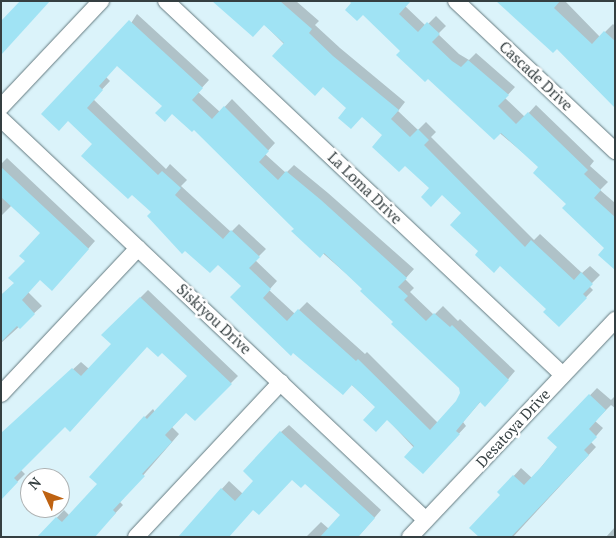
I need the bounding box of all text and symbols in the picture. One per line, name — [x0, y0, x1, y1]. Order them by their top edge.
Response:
street label: Cascade Drive — [496, 38, 576, 114]
street label: La Loma Drive — [324, 148, 406, 228]
street label: Siskiyou Drive — [173, 280, 255, 358]
street label: Desatoya Drive — [472, 385, 554, 471]
north arrow — [20, 468, 70, 518]
text: N — [24, 473, 45, 493]

